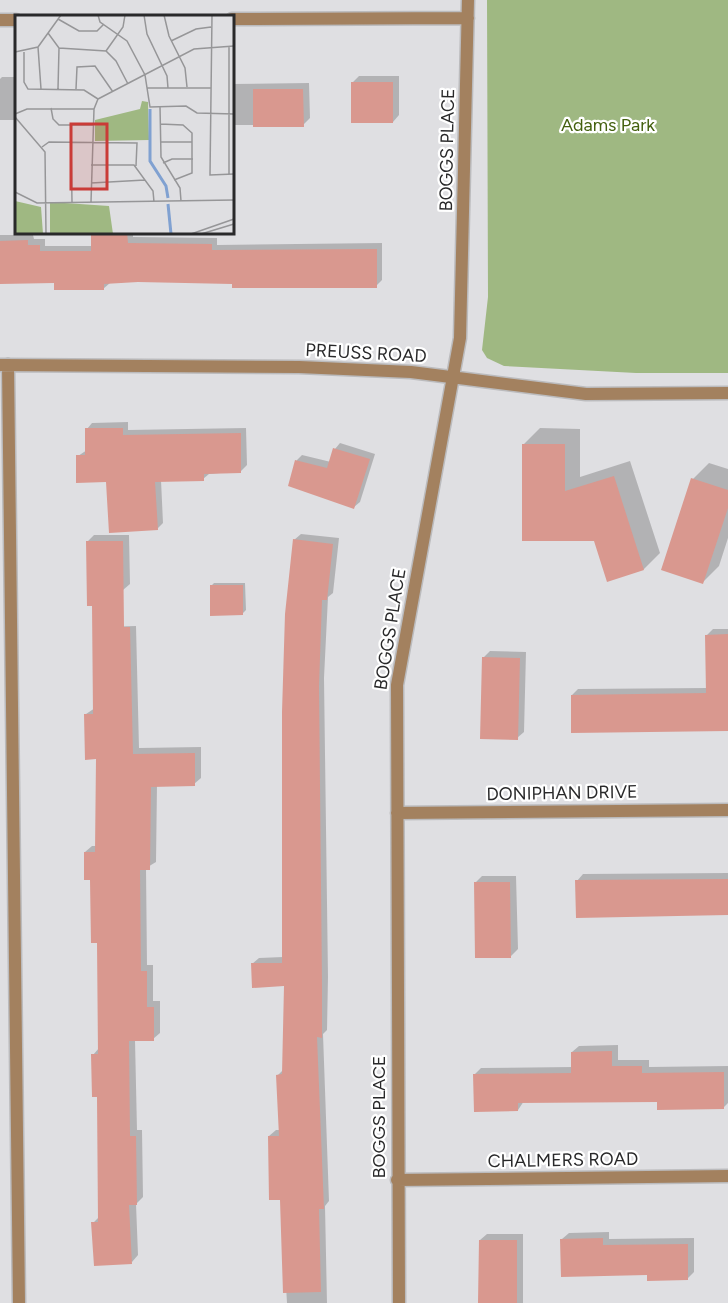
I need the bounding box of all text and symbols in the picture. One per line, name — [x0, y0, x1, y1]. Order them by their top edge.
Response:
inset map — [15, 15, 234, 234]
street label: BOGGS PLACE — [435, 88, 459, 212]
park label: Adams Park — [561, 114, 655, 136]
street label: PREUSS ROAD — [305, 339, 427, 367]
street label: BOGGS PLACE — [370, 567, 410, 691]
street label: DONIPHAN DRIVE — [486, 781, 638, 805]
street label: BOGGS PLACE — [368, 1055, 390, 1179]
street label: CHALMERS ROAD — [488, 1148, 638, 1172]

